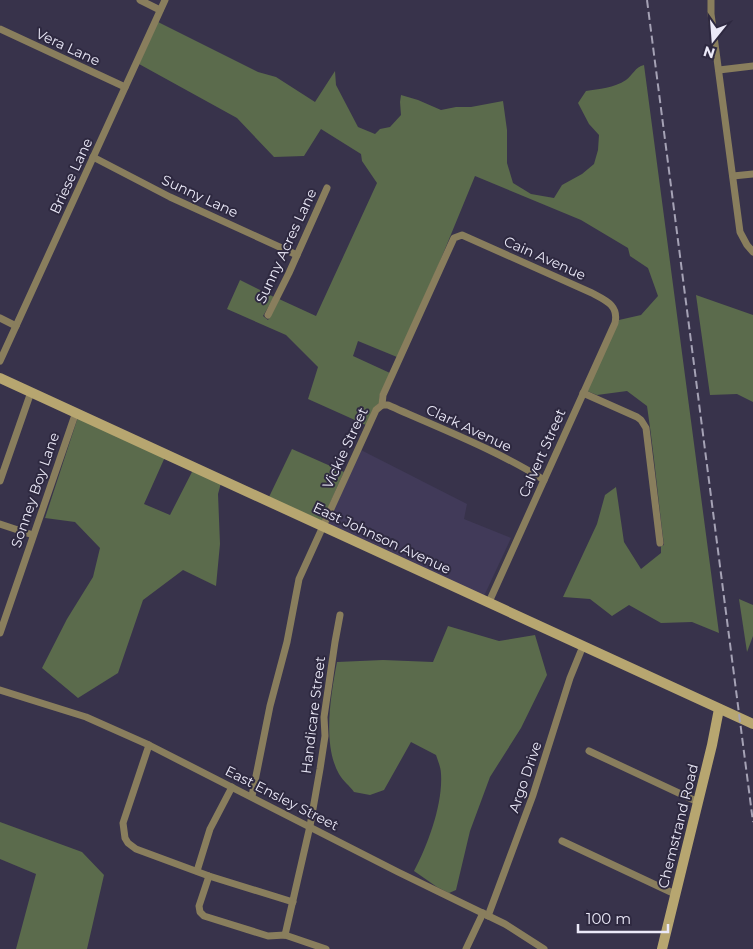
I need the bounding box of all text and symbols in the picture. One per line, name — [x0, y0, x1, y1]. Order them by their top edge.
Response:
north arrow — [688, 15, 738, 65]
street label: Vera Lane — [33, 24, 103, 70]
text: N — [701, 42, 717, 63]
street label: Briese Lane — [46, 135, 96, 217]
street label: Sunny Lane — [159, 170, 241, 222]
street label: Sunny Acres Lane — [252, 186, 320, 306]
street label: Cain Avenue — [501, 232, 589, 284]
street label: Clark Avenue — [423, 400, 515, 456]
street label: Vickie Street — [318, 404, 372, 492]
street label: Calvert Street — [514, 406, 570, 500]
street label: Sonney Boy Lane — [7, 430, 63, 550]
street label: East Johnson Avenue — [310, 498, 454, 578]
street label: Handicare Street — [297, 655, 329, 775]
street label: Argo Drive — [504, 739, 546, 815]
street label: East Ensley Street — [222, 762, 342, 835]
street label: Chemstrand Road — [654, 762, 702, 890]
scale bar — [578, 902, 668, 934]
text: 100 m — [586, 909, 631, 928]

